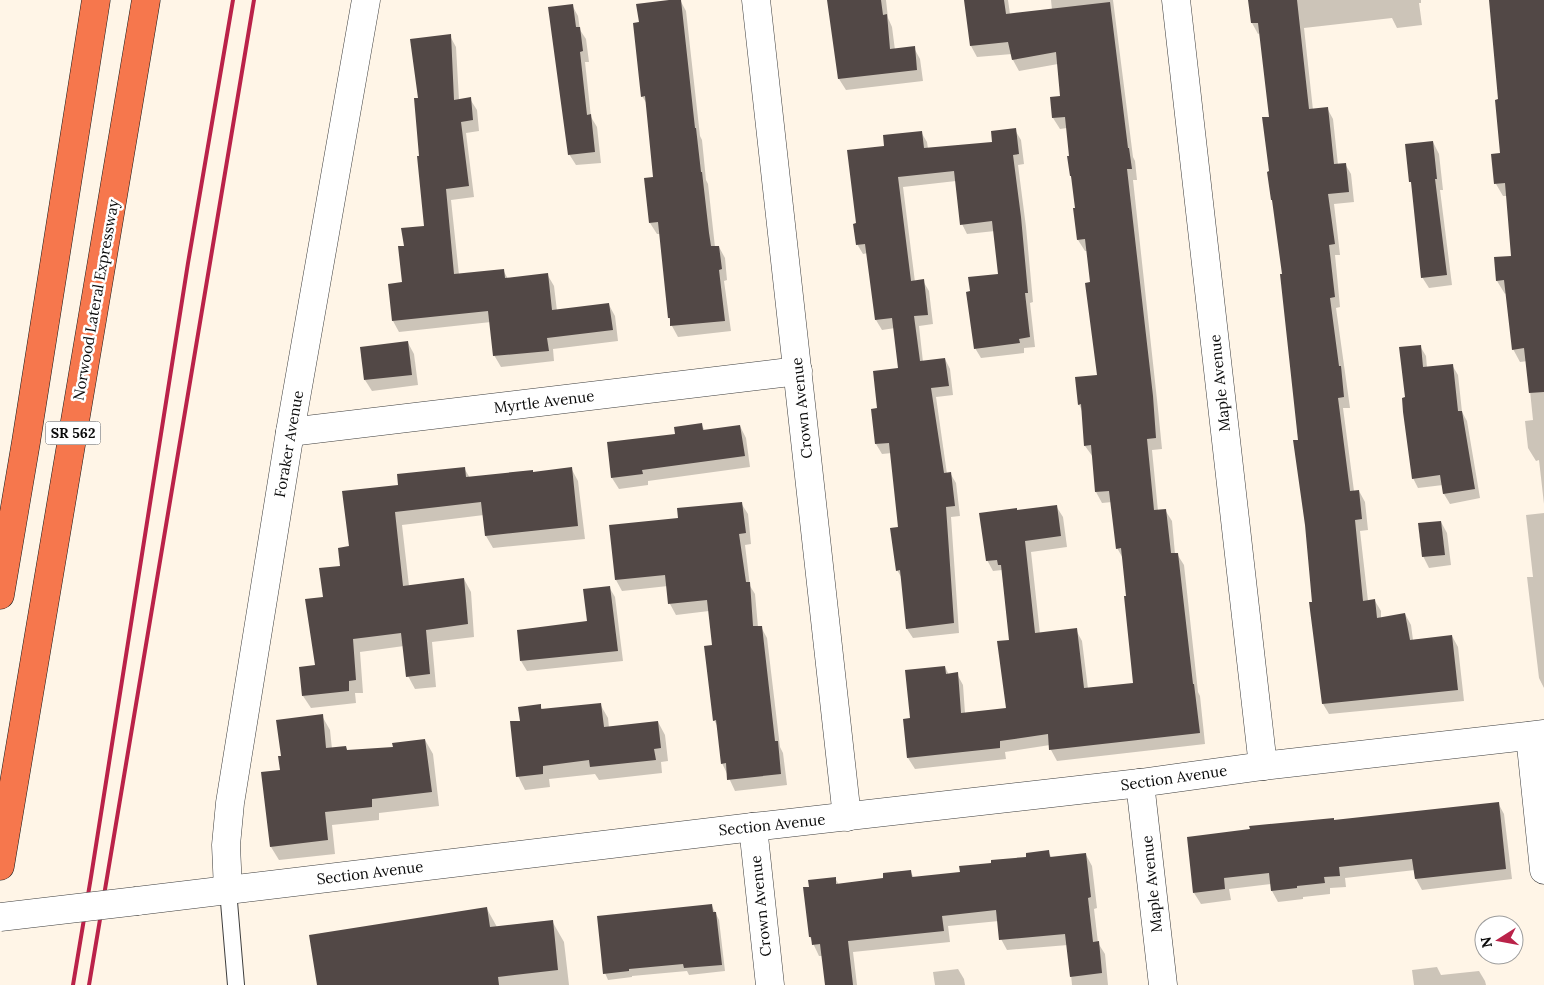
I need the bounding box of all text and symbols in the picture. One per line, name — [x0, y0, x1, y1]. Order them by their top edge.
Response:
street label: Norwood Lateral Expressway — [68, 198, 123, 402]
street label: Maple Avenue — [1205, 334, 1234, 433]
street label: Crown Avenue — [787, 357, 816, 460]
street label: Myrtle Avenue — [493, 386, 595, 417]
street label: Foraker Avenue — [270, 389, 307, 499]
road number: SR 562 — [46, 422, 100, 444]
street label: Section Avenue — [1120, 761, 1228, 794]
street label: Section Avenue — [718, 809, 826, 840]
street label: Maple Avenue — [1137, 835, 1166, 934]
street label: Crown Avenue — [746, 855, 775, 958]
street label: Section Avenue — [316, 857, 424, 888]
north arrow — [1474, 915, 1524, 965]
text: N — [1476, 935, 1496, 950]

